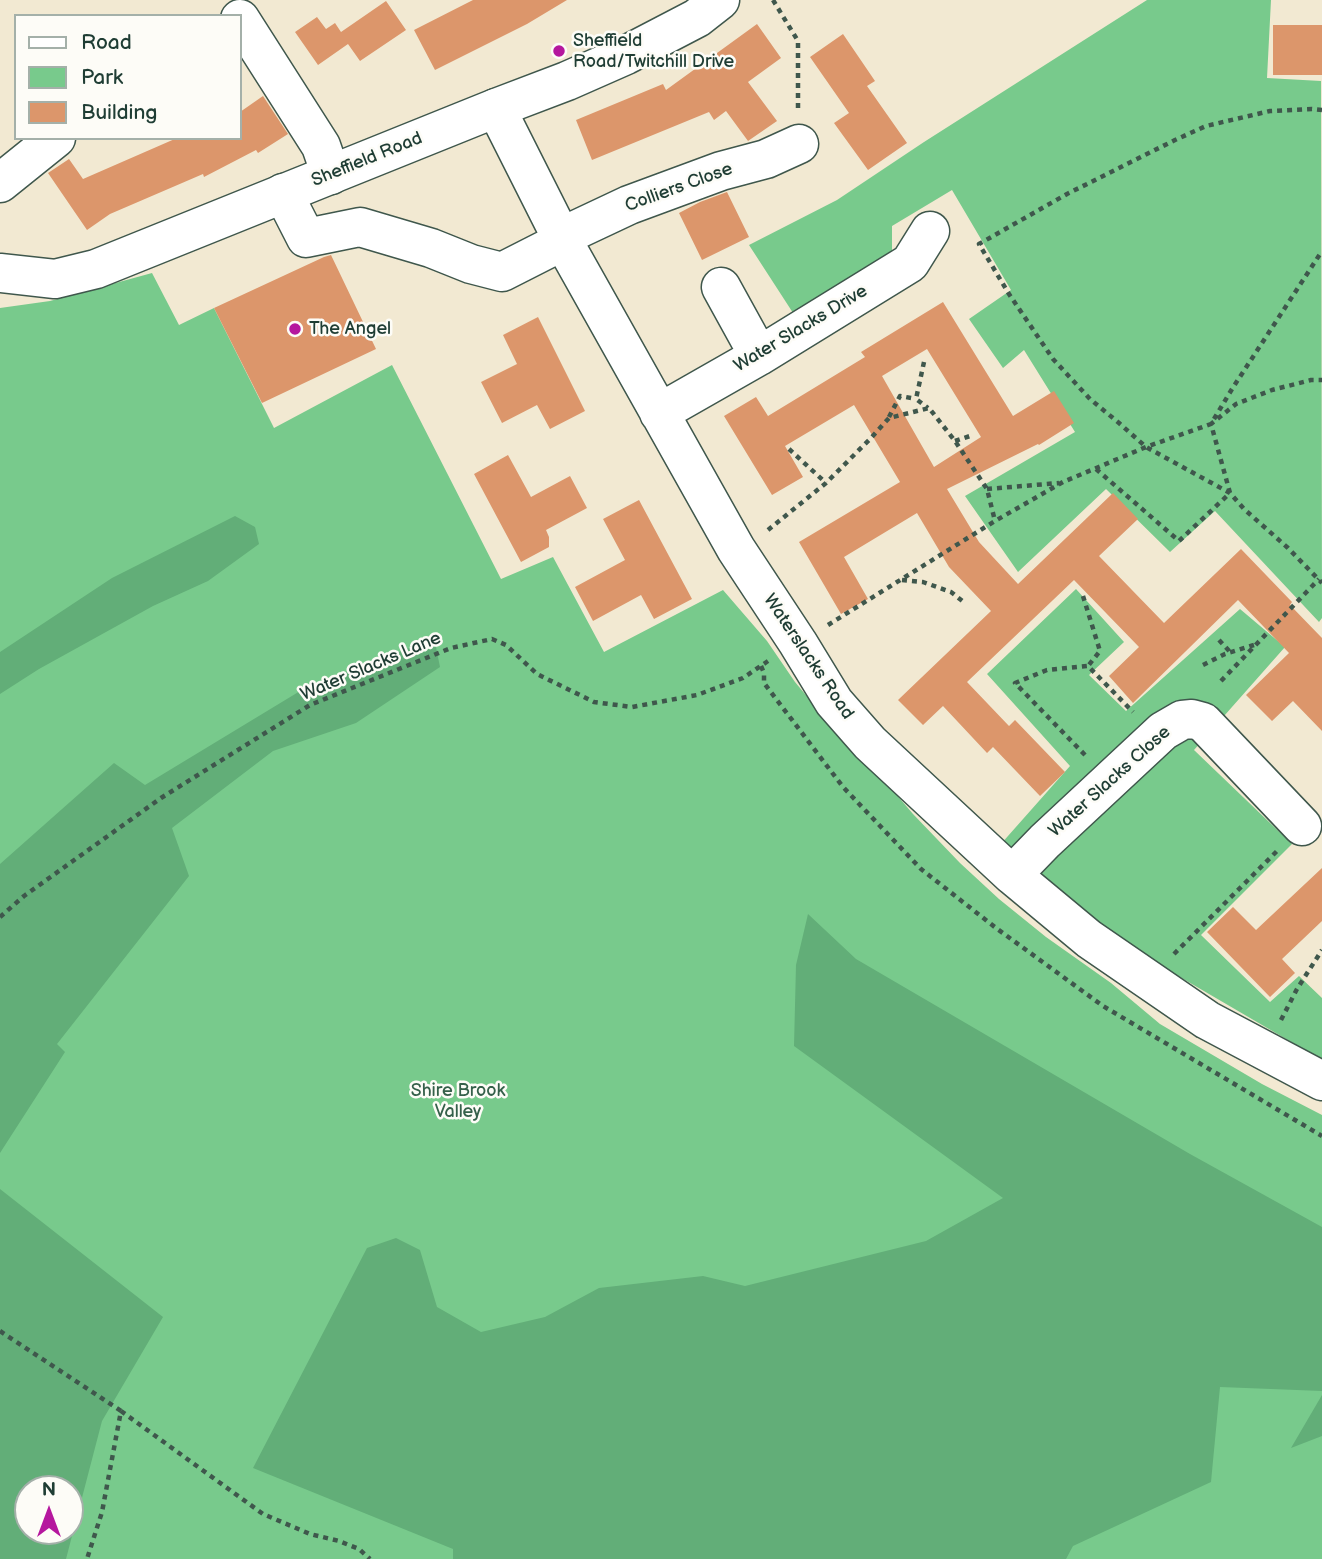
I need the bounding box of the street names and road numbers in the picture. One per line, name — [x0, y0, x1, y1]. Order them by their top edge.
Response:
street label: Sheffield Road — [308, 128, 426, 192]
street label: Colliers Close — [622, 159, 736, 217]
street label: Water Slacks Drive — [730, 281, 872, 377]
street label: Waterslacks Road — [758, 590, 858, 724]
street label: Water Slacks Lane — [297, 628, 445, 706]
street label: Water Slacks Close — [1045, 722, 1175, 842]

